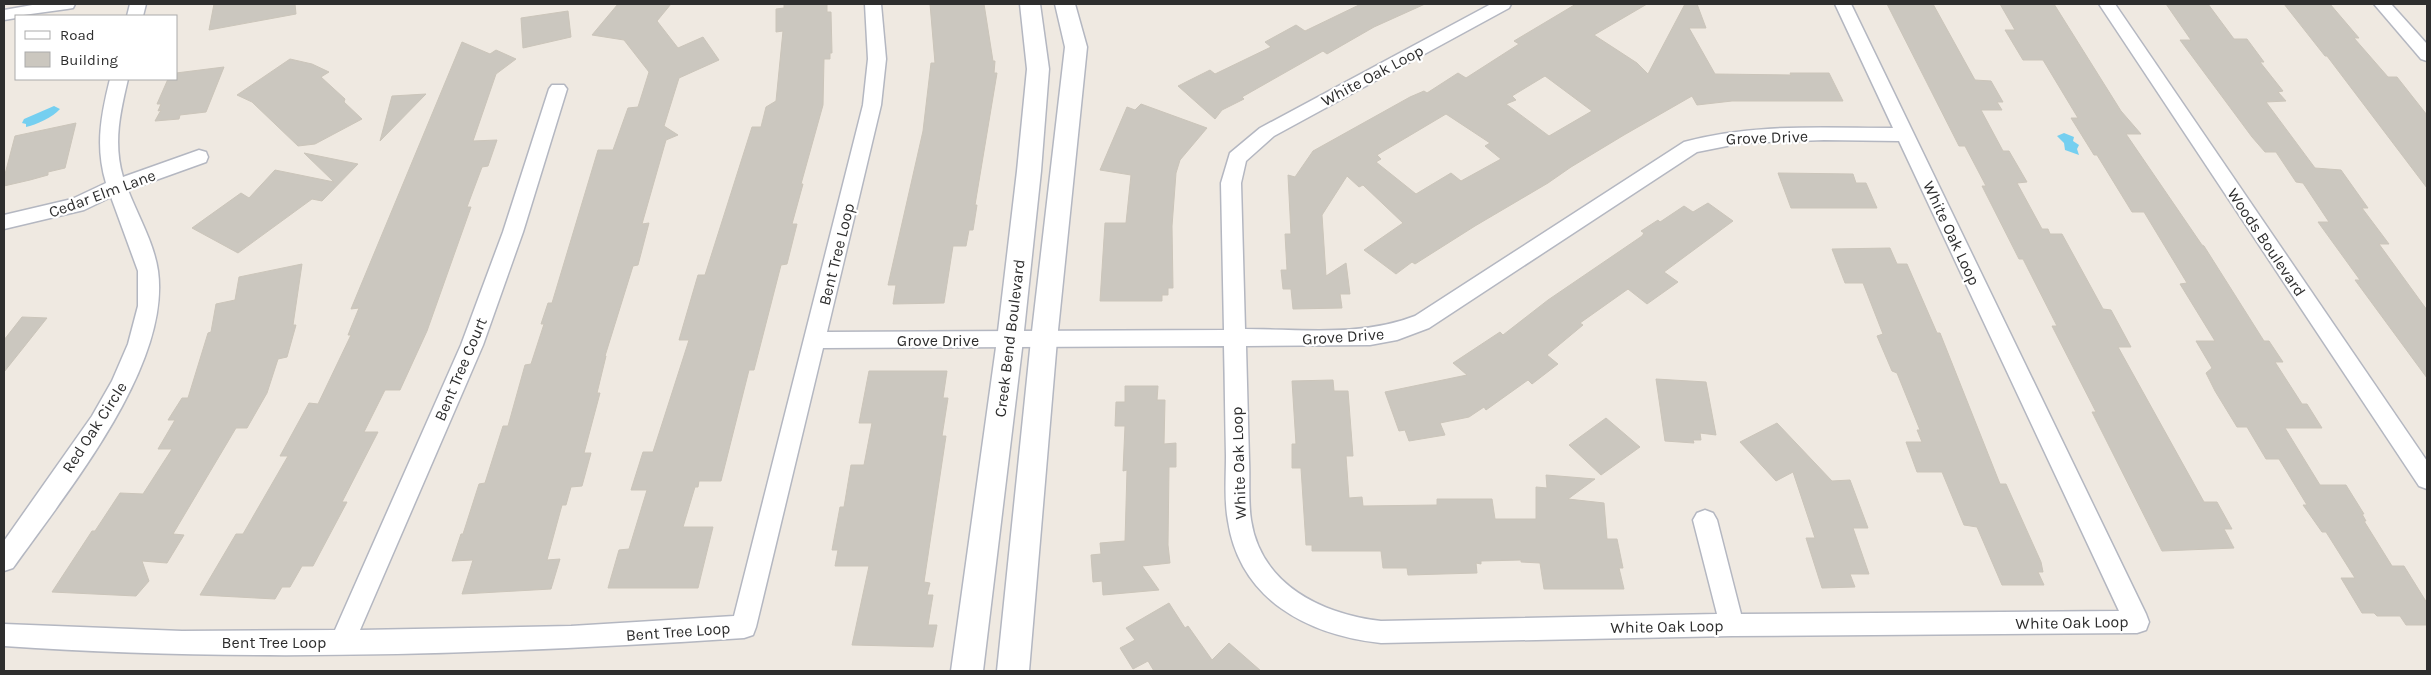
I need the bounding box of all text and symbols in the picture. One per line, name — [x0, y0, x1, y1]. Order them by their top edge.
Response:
legend — [15, 15, 178, 80]
text: Road — [60, 26, 95, 44]
street label: White Oak Loop — [1318, 41, 1427, 110]
text: Building — [60, 51, 118, 69]
street label: Grove Drive — [1726, 127, 1808, 148]
street label: Cedar Elm Lane — [46, 165, 158, 222]
street label: White Oak Loop — [1919, 178, 1984, 288]
street label: Woods Boulevard — [2223, 185, 2310, 300]
street label: Bent Tree Loop — [815, 201, 858, 307]
street label: Creek Bend Boulevard — [990, 258, 1029, 418]
street label: Bent Tree Court — [430, 315, 491, 424]
street label: Grove Drive — [1301, 324, 1385, 349]
street label: Grove Drive — [897, 331, 979, 350]
street label: Red Oak Circle — [58, 378, 131, 476]
street label: White Oak Loop — [1227, 406, 1250, 520]
street label: White Oak Loop — [2015, 612, 2129, 633]
street label: White Oak Loop — [1610, 616, 1724, 637]
street label: Bent Tree Loop — [625, 618, 731, 645]
street label: Bent Tree Loop — [222, 633, 326, 652]

